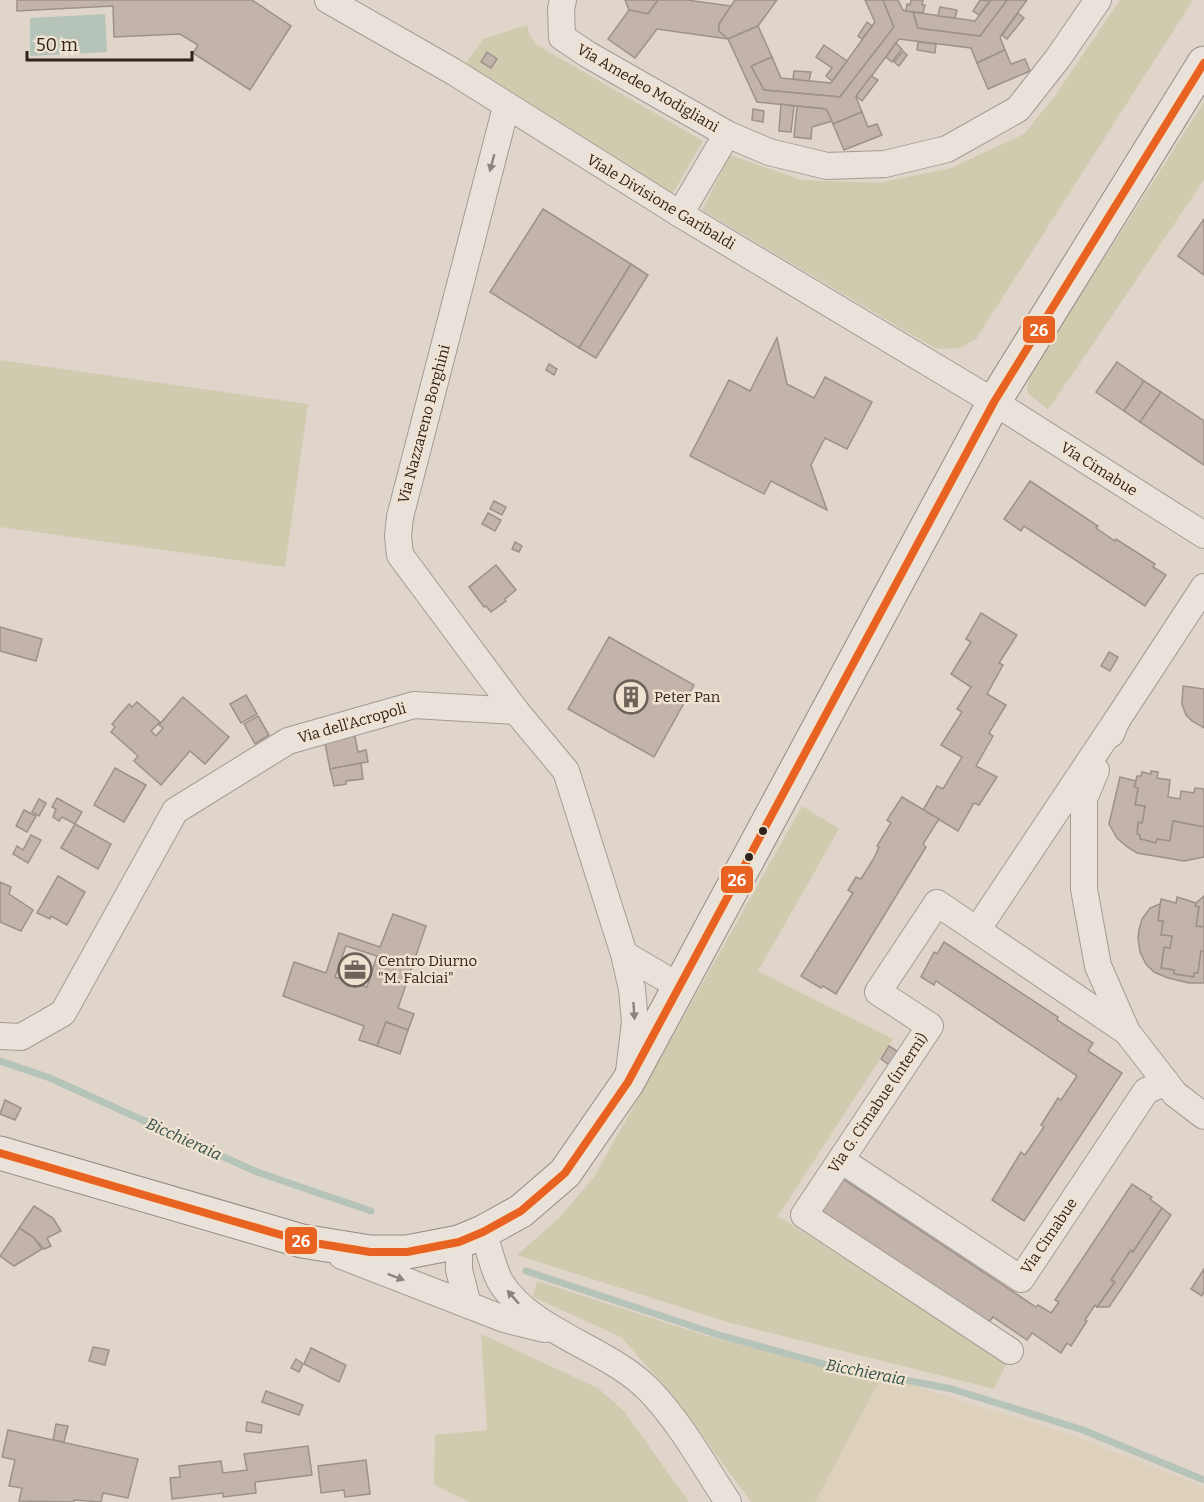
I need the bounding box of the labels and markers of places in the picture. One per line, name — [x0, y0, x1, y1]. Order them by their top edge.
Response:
building icon: Peter Pan — [613, 679, 649, 715]
place label: Peter Pan — [654, 688, 721, 706]
unlabelled marker — [757, 825, 769, 837]
unlabelled marker — [743, 851, 755, 863]
office icon: Centro Diurno "M. Falciai" — [337, 952, 373, 988]
place label: Centro Diurno "M. Falciai" — [378, 952, 477, 987]

